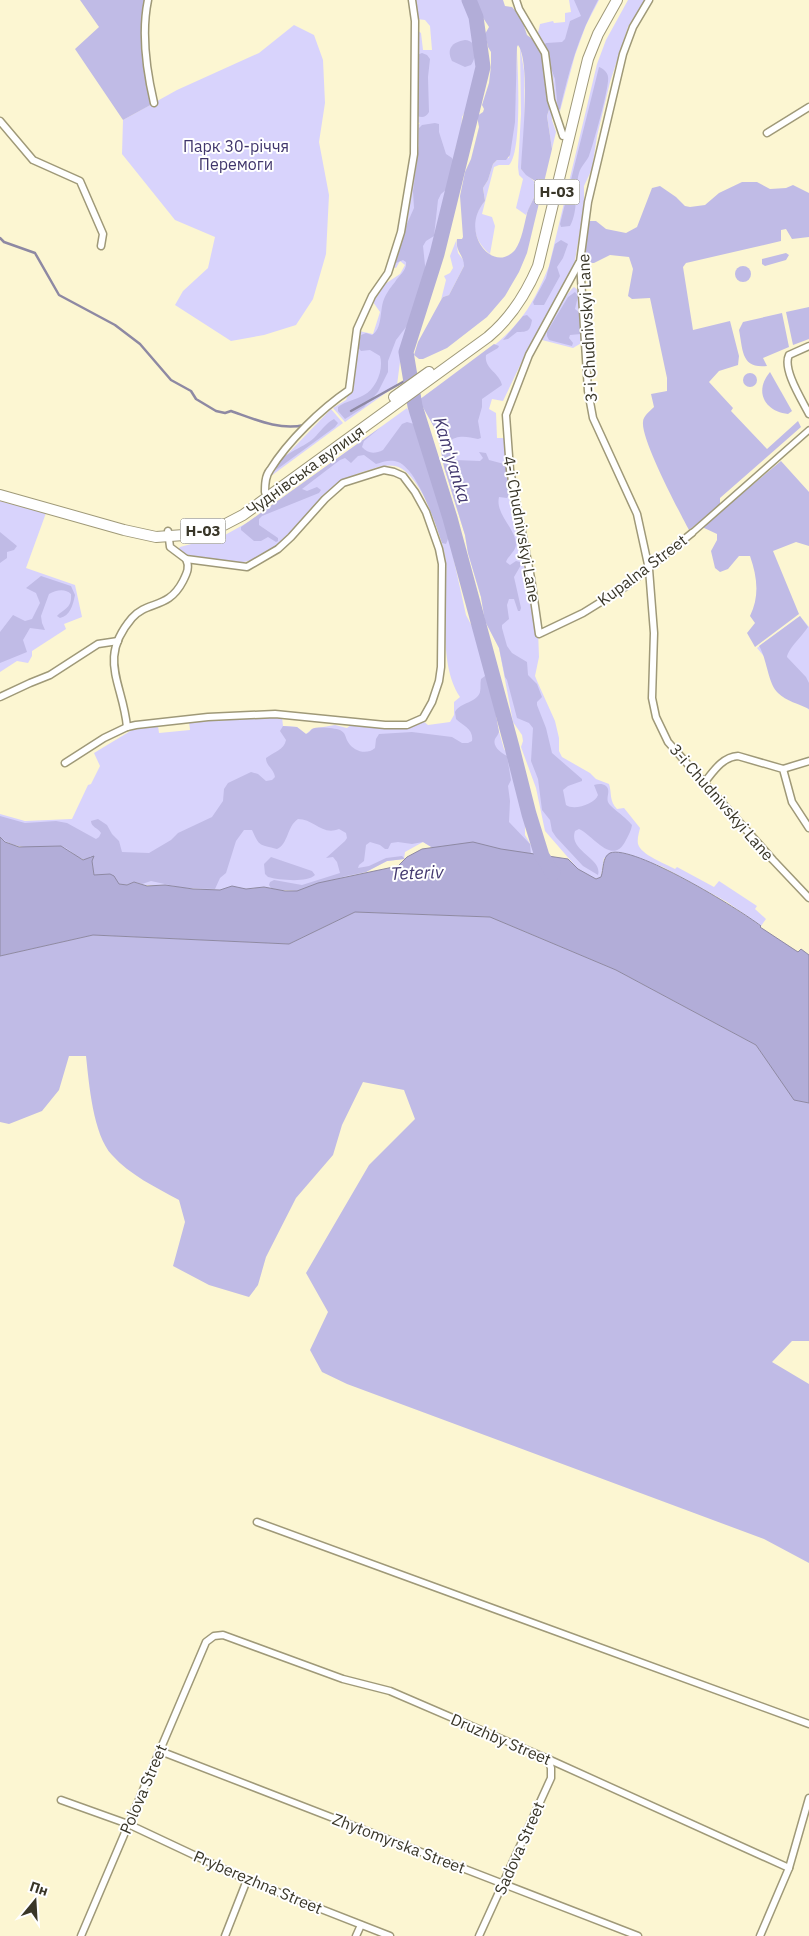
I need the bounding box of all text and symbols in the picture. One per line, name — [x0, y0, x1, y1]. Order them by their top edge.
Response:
park label: Парк 30-річчя Перемоги — [183, 136, 289, 174]
road number: Н-03 — [534, 180, 580, 204]
street label: 3-i Chudnivskyi Lane — [573, 253, 601, 403]
water label: Kam'yanka — [429, 414, 476, 506]
street label: Чуднівська вулиця — [242, 421, 368, 519]
street label: 4-i Chudnivskyi Lane — [499, 454, 545, 604]
road number: Н-03 — [180, 518, 226, 544]
street label: Kupalna Street — [593, 530, 691, 610]
street label: 3-i Chudnivskyi Lane — [666, 739, 778, 865]
water label: Teteriv — [390, 860, 445, 885]
street label: Druzhby Street — [448, 1709, 554, 1769]
street label: Polova Street — [115, 1741, 171, 1837]
street label: Sadova Street — [490, 1798, 548, 1898]
street label: Zhytomyrska Street — [330, 1808, 468, 1878]
street label: Pryberezhna Street — [191, 1846, 325, 1918]
north arrow — [10, 1876, 60, 1926]
text: Пн — [27, 1877, 51, 1900]

